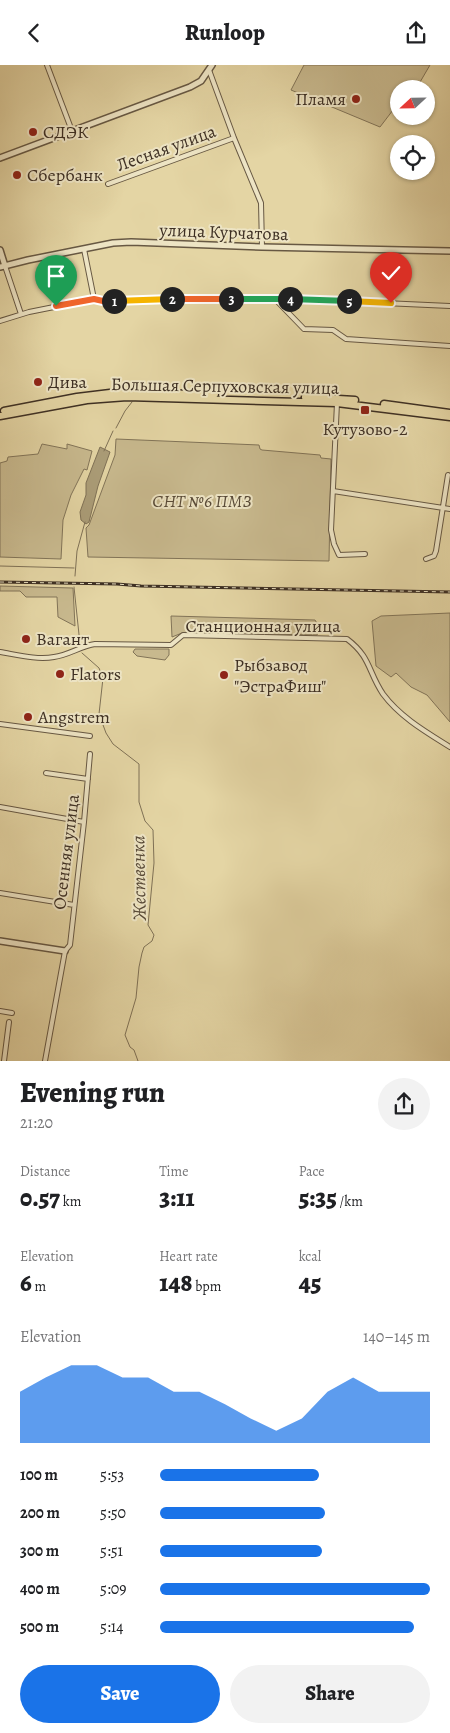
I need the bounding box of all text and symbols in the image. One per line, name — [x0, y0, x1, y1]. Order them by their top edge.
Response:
text: Runloop — [185, 18, 265, 48]
icon: back — [20, 19, 48, 47]
icon: share — [402, 19, 430, 47]
north arrow — [390, 80, 435, 125]
map controls — [390, 80, 435, 180]
place label: Пламя — [295, 87, 346, 111]
marker: Пламя — [350, 93, 362, 105]
street label: Лесная улица — [113, 119, 220, 177]
place label: СДЭК — [43, 120, 89, 144]
marker: СДЭК — [27, 126, 39, 138]
button: locate — [390, 135, 435, 180]
place label: Сбербанк — [27, 163, 103, 187]
marker: Сбербанк — [11, 169, 23, 181]
street label: улица Курчатова — [158, 218, 290, 246]
pin — [370, 252, 412, 303]
pin — [35, 255, 77, 306]
icon: check — [377, 259, 405, 287]
icon: arrive — [42, 262, 70, 290]
pin: 2 — [160, 287, 184, 311]
pin: 3 — [218, 287, 244, 311]
pin: 4 — [278, 287, 302, 311]
pin: 1 — [102, 289, 126, 313]
pin: 5 — [336, 289, 362, 313]
text: 2 — [169, 290, 176, 309]
text: 3 — [228, 290, 235, 309]
text: 4 — [287, 290, 294, 309]
text: 1 — [112, 292, 117, 311]
text: 5 — [347, 292, 352, 311]
place label: Дива — [48, 370, 88, 394]
street label: Большая Серпуховская улица — [111, 372, 340, 400]
marker: Дива — [32, 376, 44, 388]
marker: Кутузово-2 — [359, 404, 371, 416]
place label: Кутузово-2 — [322, 417, 408, 441]
park label: СНТ №6 ПМЗ — [152, 489, 252, 513]
street label: Станционная улица — [185, 614, 341, 638]
place label: Вагант — [36, 627, 89, 651]
marker: Вагант — [20, 633, 32, 645]
place label: Рыбзавод "ЭстраФиш" — [234, 653, 326, 698]
place label: Flators — [70, 662, 121, 686]
marker: Flators — [54, 668, 66, 680]
marker: Рыбзавод "ЭстраФиш" — [218, 669, 230, 681]
place label: Angstrem — [37, 705, 110, 729]
marker: Angstrem — [22, 711, 34, 723]
street label: Осенняя улица — [47, 792, 85, 911]
water label: Жественка — [125, 835, 153, 922]
text: Evening run — [20, 1074, 165, 1112]
button: share — [378, 1078, 430, 1130]
text: 21:20 — [20, 1112, 53, 1134]
text: Distance — [20, 1162, 70, 1181]
text: Time — [159, 1162, 188, 1181]
text: Pace — [299, 1162, 325, 1181]
text: 0.57 — [20, 1181, 60, 1215]
text: 3:11 — [159, 1181, 195, 1215]
text: 5:35 — [299, 1181, 337, 1215]
text: km — [60, 1192, 81, 1211]
text: /km — [337, 1192, 363, 1211]
text: Elevation — [20, 1247, 74, 1266]
text: Heart rate — [159, 1247, 218, 1266]
text: kcal — [299, 1247, 321, 1266]
text: 6 — [20, 1266, 32, 1300]
text: 148 — [159, 1266, 192, 1300]
text: 45 — [299, 1266, 321, 1300]
text: m — [32, 1277, 46, 1296]
text: bpm — [192, 1277, 221, 1296]
text: Elevation — [20, 1326, 81, 1348]
text: 140–145 m — [363, 1326, 430, 1348]
text: 100 m — [20, 1464, 58, 1486]
text: 5:53 — [100, 1464, 124, 1486]
text: 200 m — [20, 1502, 60, 1524]
text: 5:50 — [100, 1502, 126, 1524]
text: 300 m — [20, 1540, 59, 1562]
text: 5:51 — [100, 1540, 123, 1562]
text: 400 m — [20, 1578, 60, 1600]
text: 5:09 — [100, 1578, 127, 1600]
text: 500 m — [20, 1616, 59, 1638]
text: 5:14 — [100, 1616, 123, 1638]
button: Save — [20, 1665, 220, 1723]
button: Share — [230, 1665, 430, 1723]

